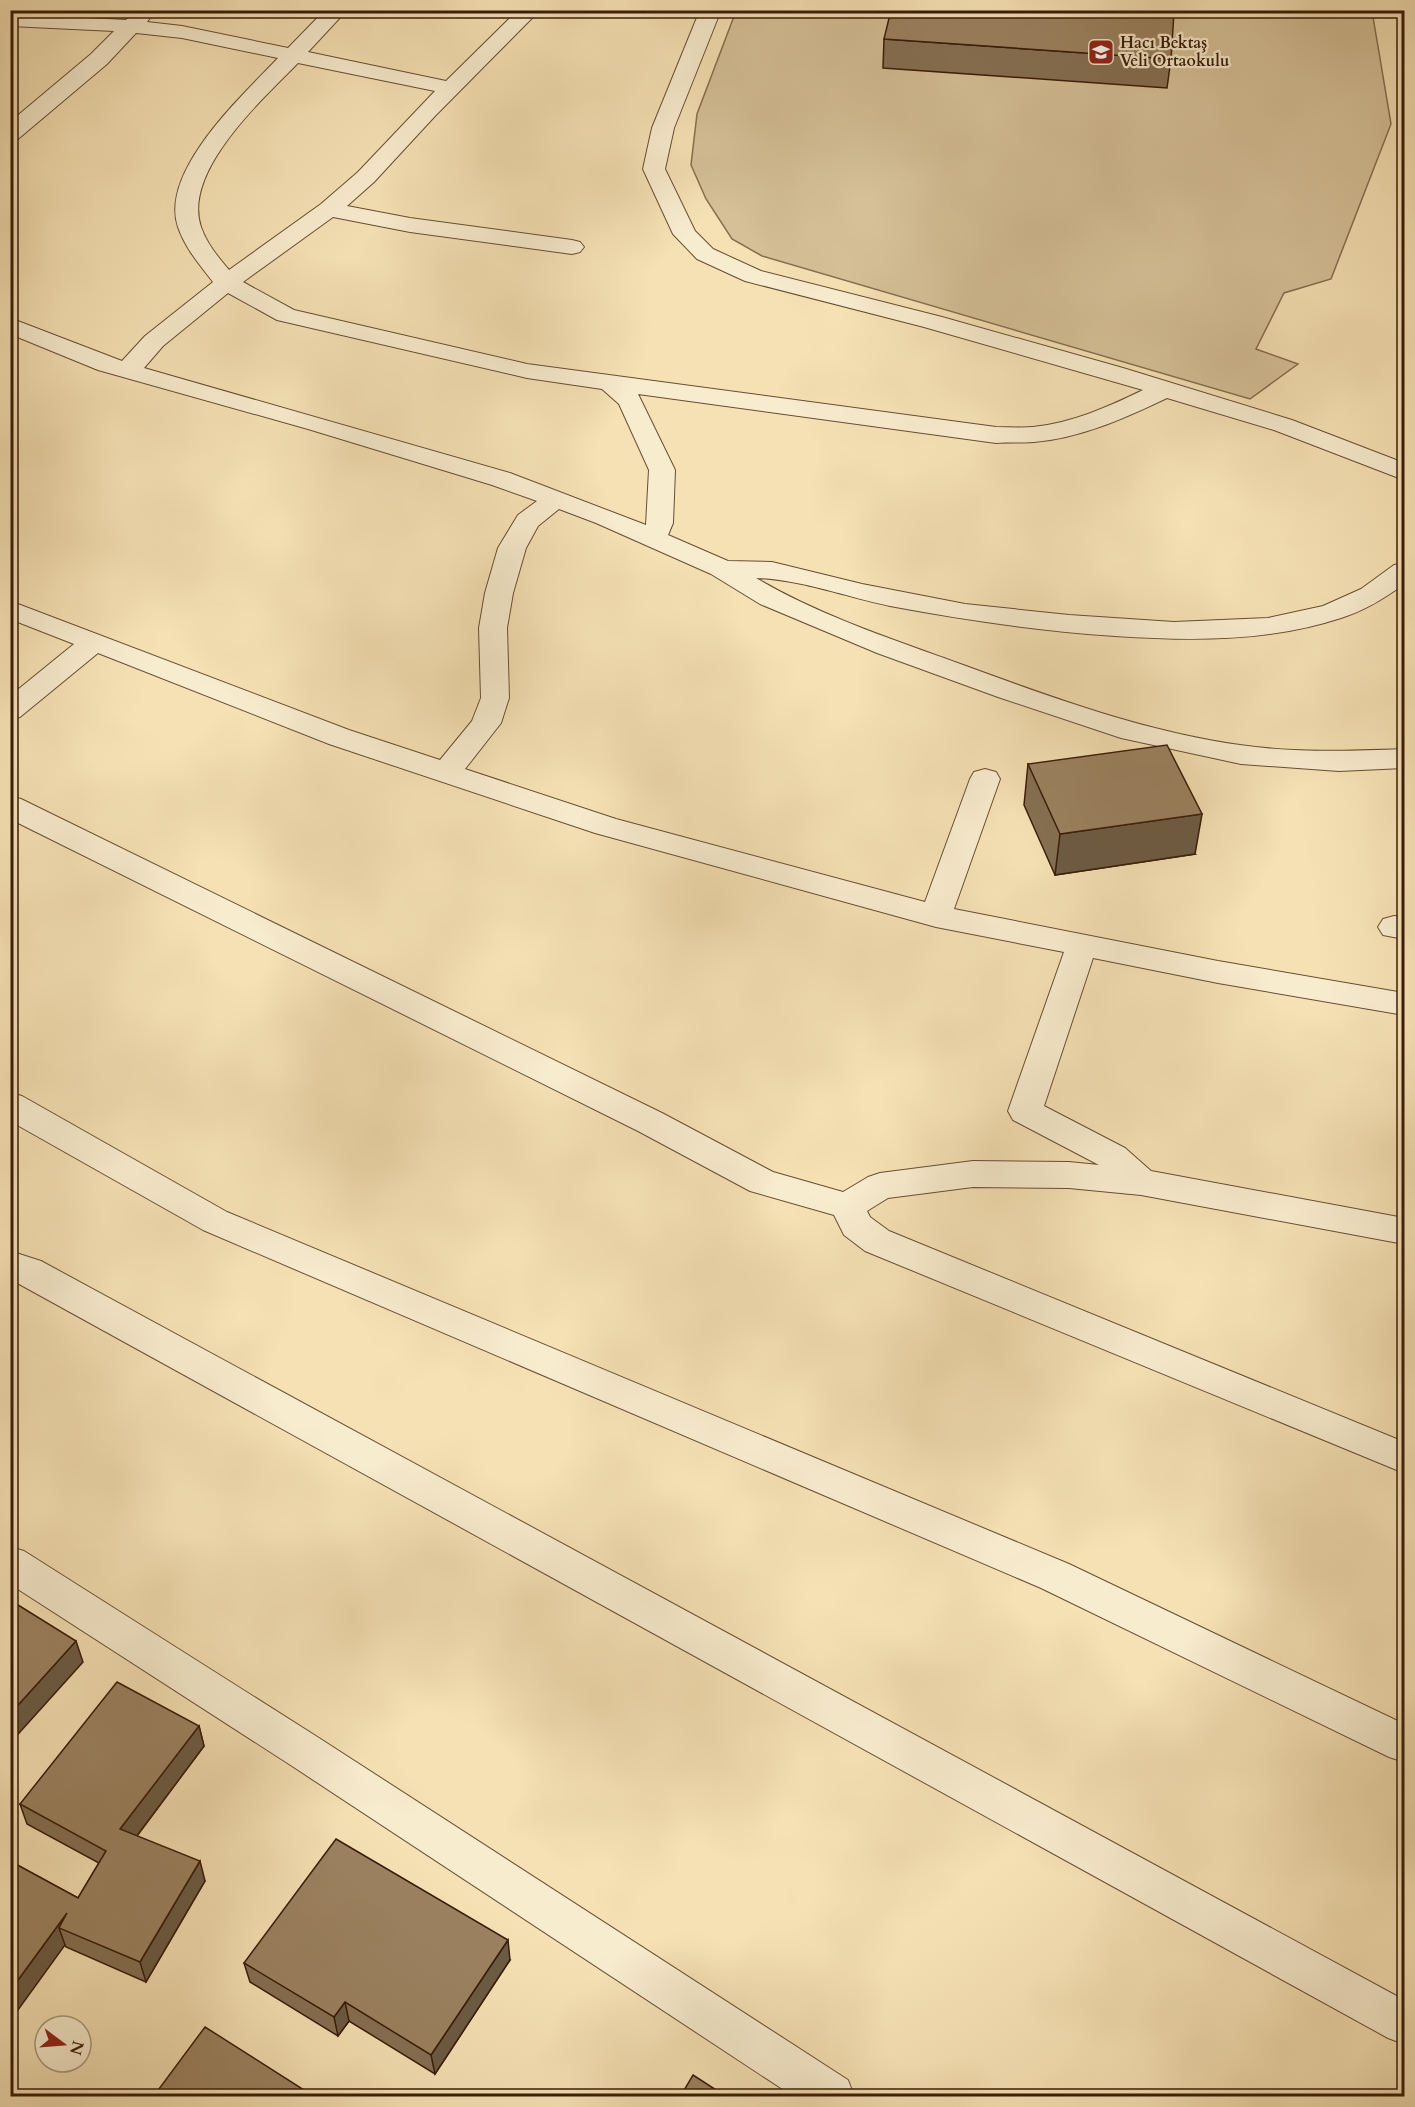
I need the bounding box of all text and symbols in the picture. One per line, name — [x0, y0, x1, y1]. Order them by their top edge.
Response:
place label: Hacı Bektaş Veli Ortaokulu — [1120, 32, 1229, 72]
school or university icon: Hacı Bektaş Veli Ortaokulu — [1086, 37, 1116, 67]
north arrow — [33, 2014, 93, 2074]
text: N — [64, 2038, 89, 2058]

